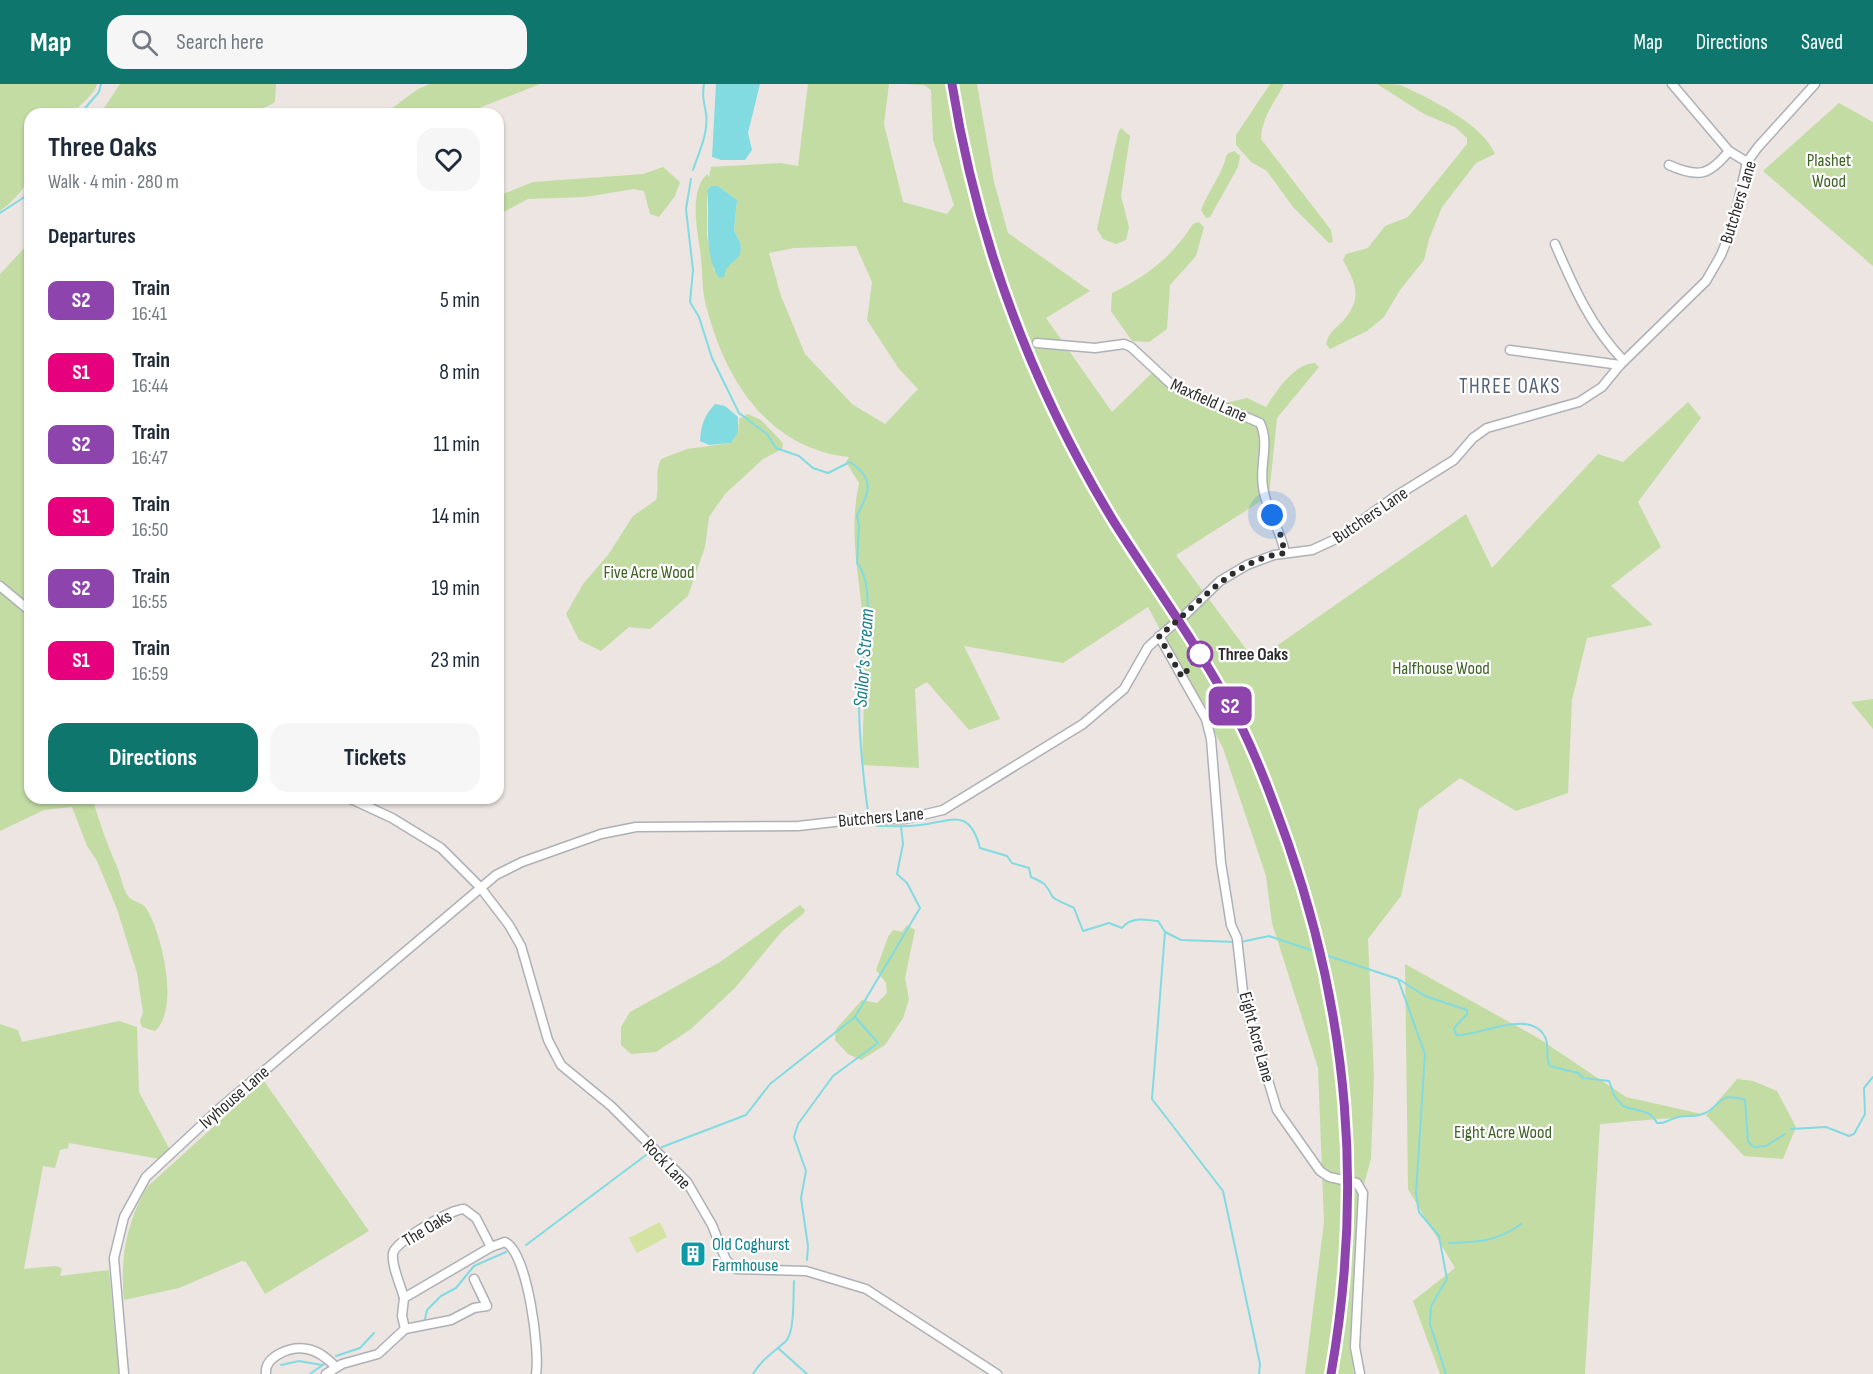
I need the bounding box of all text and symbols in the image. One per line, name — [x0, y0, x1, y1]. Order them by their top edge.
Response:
search box — [107, 15, 527, 69]
text: Map — [30, 26, 71, 59]
icon: search — [128, 26, 161, 59]
text: Search here — [176, 29, 264, 56]
text: Map — [1633, 30, 1663, 55]
text: Directions — [1696, 30, 1768, 55]
text: Saved — [1801, 30, 1843, 55]
button: heart — [417, 128, 480, 191]
text: Three Oaks — [48, 131, 157, 164]
park label: Plashet Wood — [1807, 150, 1852, 192]
street label: Butchers Lane — [1716, 158, 1761, 246]
text: Walk · 4 min · 280 m — [48, 170, 179, 194]
text: Departures — [48, 223, 136, 250]
text: Train — [132, 275, 170, 302]
text: 5 min — [440, 287, 480, 314]
text: S2 — [72, 288, 90, 313]
text: 16:41 — [132, 302, 167, 326]
text: Train — [132, 347, 170, 374]
text: 8 min — [439, 359, 480, 386]
text: S1 — [72, 360, 90, 385]
text: 16:44 — [132, 374, 168, 398]
street label: Maxfield Lane — [1167, 374, 1250, 427]
district label: THREE OAKS — [1459, 374, 1561, 399]
text: Train — [132, 419, 170, 446]
text: 11 min — [433, 431, 480, 458]
text: S2 — [72, 432, 90, 457]
text: 16:47 — [132, 446, 168, 470]
street label: Butchers Lane — [1329, 483, 1412, 548]
text: Train — [132, 491, 170, 518]
your location — [1257, 500, 1287, 530]
text: 14 min — [432, 503, 480, 530]
text: S1 — [72, 504, 90, 529]
text: 16:50 — [132, 518, 168, 542]
park label: Five Acre Wood — [603, 562, 695, 583]
text: Train — [132, 563, 170, 590]
text: 19 min — [431, 575, 480, 602]
text: S2 — [72, 576, 90, 601]
text: 16:55 — [132, 590, 168, 614]
water label: Sailor's Stream — [849, 607, 879, 708]
text: Train — [132, 635, 170, 662]
marker: Three Oaks — [1187, 641, 1213, 667]
place label: Three Oaks — [1218, 644, 1288, 665]
text: 23 min — [431, 647, 480, 674]
text: S1 — [72, 648, 90, 673]
park label: Halfhouse Wood — [1392, 658, 1490, 679]
text: 16:59 — [132, 662, 168, 686]
line badge: S2 — [1203, 686, 1257, 726]
text: S2 — [1221, 694, 1239, 719]
button: Directions — [48, 723, 258, 792]
button: Tickets — [270, 723, 480, 792]
street label: Butchers Lane — [837, 803, 925, 832]
street label: Eight Acre Lane — [1234, 990, 1279, 1085]
street label: Ivyhouse Lane — [195, 1061, 273, 1133]
park label: Eight Acre Wood — [1454, 1122, 1552, 1143]
street label: Rock Lane — [638, 1135, 695, 1194]
street label: The Oaks — [399, 1206, 456, 1251]
place label: Old Coghurst Farmhouse — [712, 1234, 790, 1276]
building icon: Old Coghurst Farmhouse — [678, 1239, 708, 1269]

